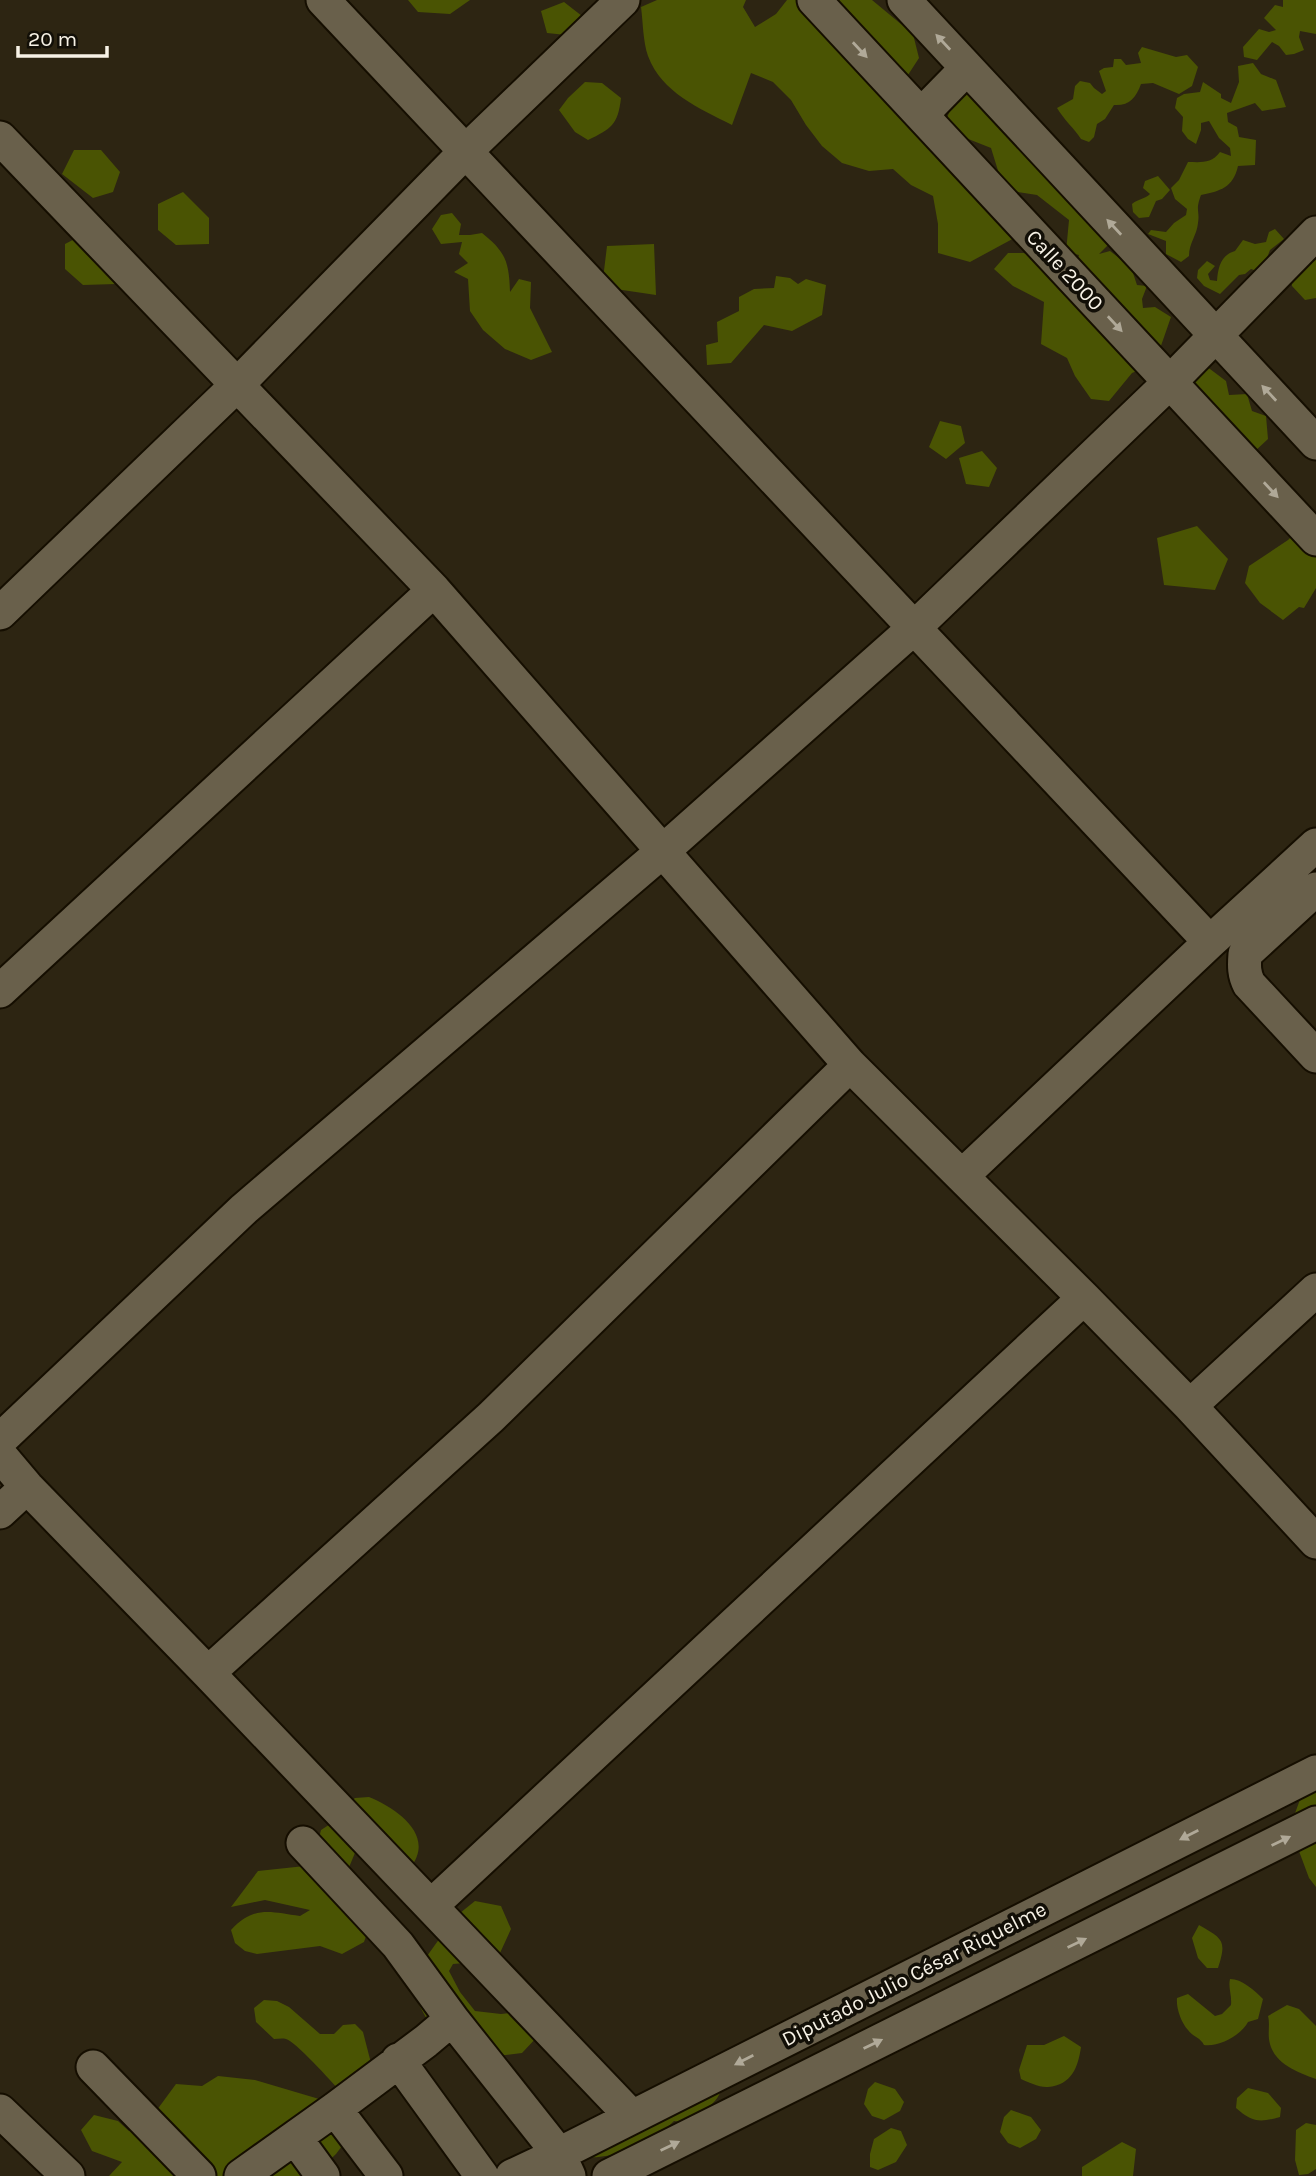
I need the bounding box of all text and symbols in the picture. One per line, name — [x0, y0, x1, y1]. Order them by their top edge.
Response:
scale bar — [18, 14, 107, 58]
text: 20 m — [28, 27, 77, 51]
one-way arrow — [935, 34, 951, 51]
one-way arrow — [852, 41, 868, 58]
one-way arrow — [1106, 218, 1122, 236]
street label: Calle 2000 — [1022, 225, 1108, 315]
one-way arrow — [1107, 315, 1123, 332]
one-way arrow — [1262, 385, 1278, 402]
one-way arrow — [1262, 481, 1278, 498]
one-way arrow — [1179, 1830, 1199, 1841]
one-way arrow — [1271, 1836, 1291, 1847]
street label: Diputado Julio César Riquelme — [778, 1897, 1050, 2051]
one-way arrow — [1067, 1937, 1087, 1948]
one-way arrow — [863, 2039, 883, 2050]
one-way arrow — [734, 2054, 754, 2066]
one-way arrow — [660, 2140, 680, 2151]

